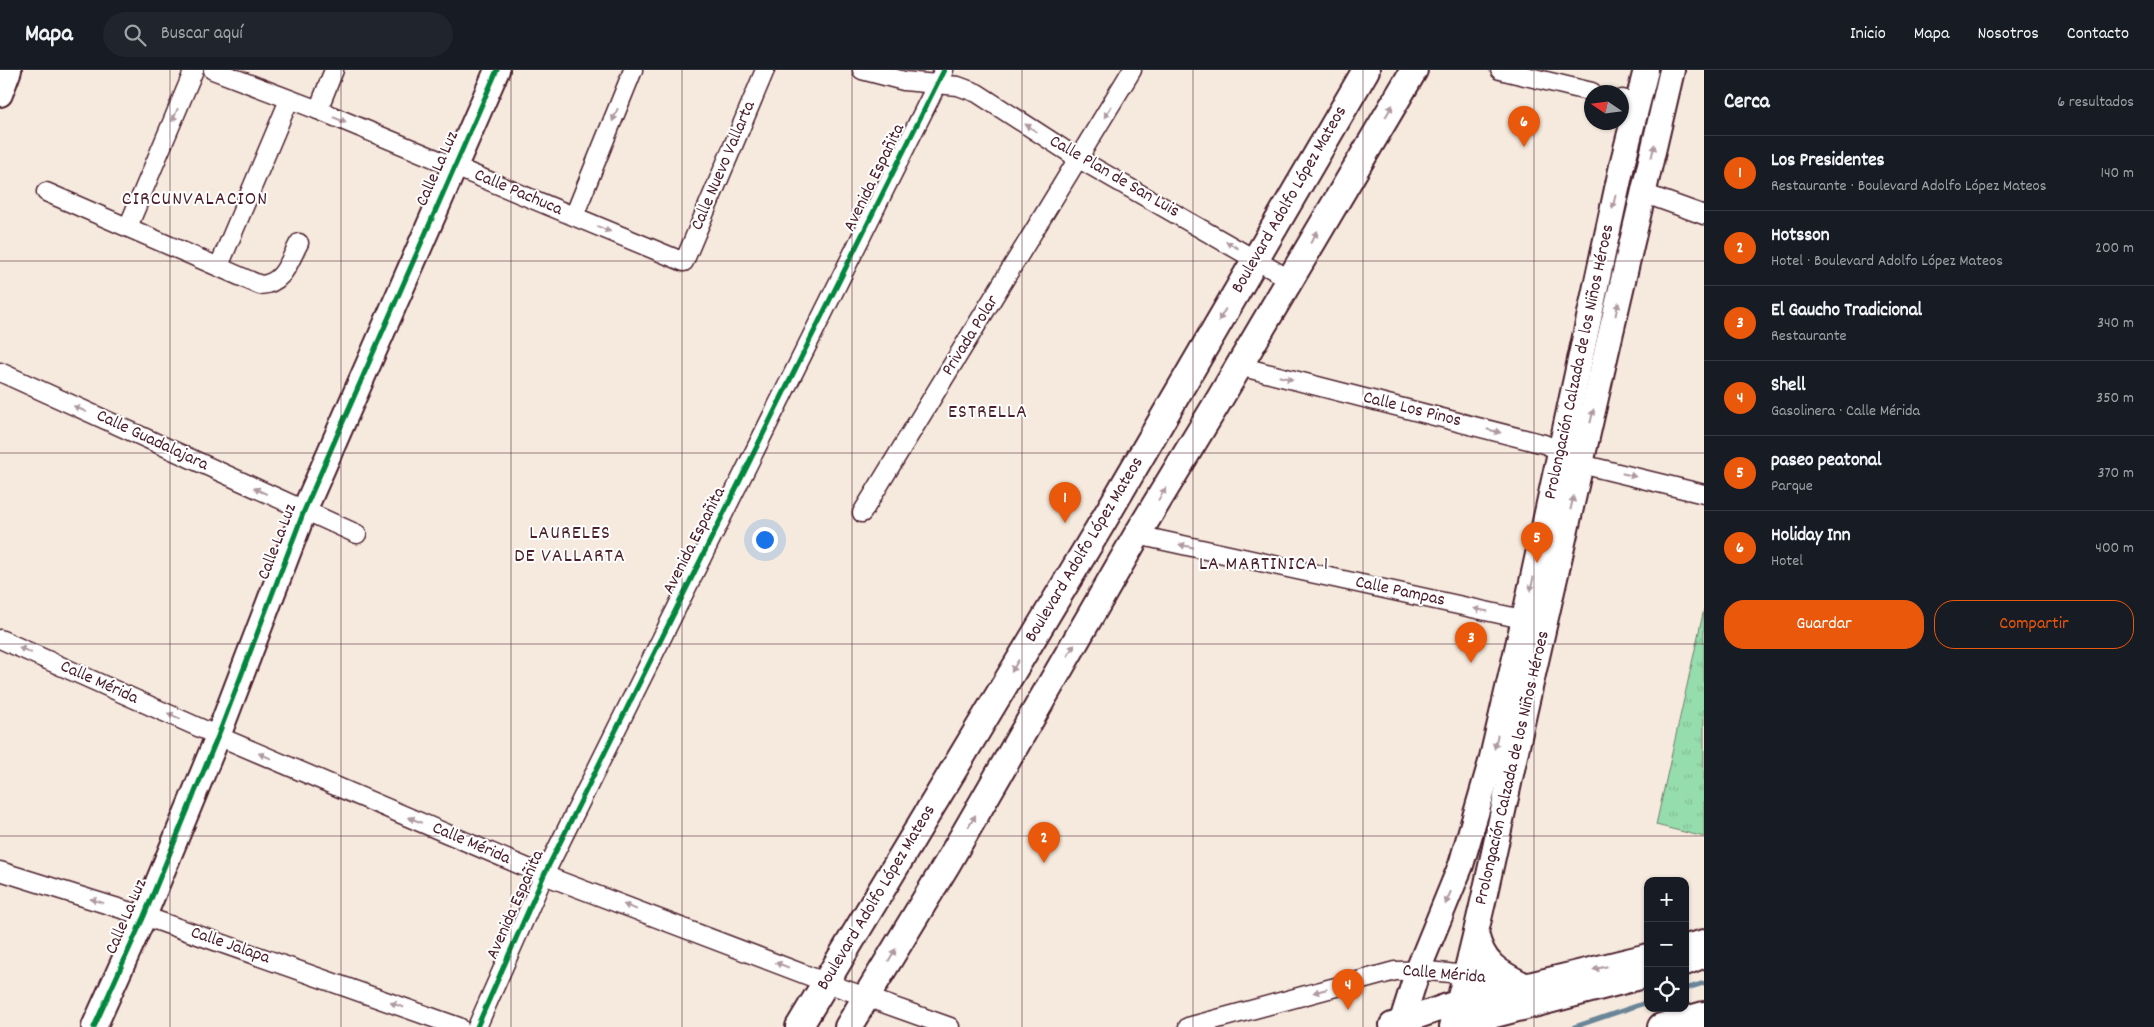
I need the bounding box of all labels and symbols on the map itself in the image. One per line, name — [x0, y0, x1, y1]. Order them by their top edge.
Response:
north arrow — [1584, 85, 1629, 130]
street label: Calle Nuevo Vallarta — [686, 97, 763, 234]
street label: Boulevard Adolfo López Mateos — [1226, 102, 1354, 298]
one-way arrow — [1385, 104, 1394, 117]
one-way arrow — [1103, 105, 1112, 118]
pin: 6 — [1508, 106, 1540, 147]
one-way arrow — [171, 108, 179, 123]
one-way arrow — [611, 108, 619, 123]
one-way arrow — [333, 116, 347, 124]
street label: Avenida Españita — [838, 119, 912, 236]
one-way arrow — [1025, 123, 1038, 133]
street label: Calle La Luz — [410, 127, 466, 211]
street label: Calle Plan de San Luis — [1044, 130, 1184, 224]
one-way arrow — [1649, 143, 1657, 158]
street label: Calle Pachuca — [470, 163, 566, 223]
district label: CIRCUNVALACION — [122, 186, 268, 214]
one-way arrow — [1610, 195, 1618, 210]
street label: Prolongación Calzada de los Niños Héroes — [1539, 222, 1621, 502]
one-way arrow — [596, 225, 611, 233]
one-way arrow — [1309, 230, 1318, 243]
one-way arrow — [1225, 241, 1239, 249]
street label: Privada Polar — [936, 291, 1006, 381]
one-way arrow — [1613, 301, 1621, 317]
one-way arrow — [1218, 309, 1227, 322]
one-way arrow — [1278, 374, 1293, 382]
street label: Calle Los Pinos — [1360, 386, 1464, 434]
district label: ESTRELLA — [948, 399, 1028, 427]
one-way arrow — [73, 404, 87, 412]
street label: Calle Guadalajara — [92, 404, 213, 478]
one-way arrow — [1588, 409, 1596, 424]
one-way arrow — [1486, 428, 1501, 436]
street label: Boulevard Adolfo López Mateos — [1020, 453, 1150, 647]
one-way arrow — [1621, 472, 1636, 480]
pin: 1 — [1049, 482, 1081, 523]
street label: Avenida Españita — [657, 483, 733, 599]
one-way arrow — [253, 486, 267, 494]
one-way arrow — [1158, 487, 1167, 500]
one-way arrow — [1568, 496, 1576, 511]
street label: Calle La Luz — [252, 500, 304, 584]
district label: LAURELES DE VALLARTA — [514, 520, 626, 571]
pin: 5 — [1521, 522, 1553, 563]
your location — [752, 527, 778, 553]
one-way arrow — [1178, 542, 1193, 550]
district label: LA MARTINICA 1 — [1199, 551, 1329, 579]
street label: Calle Pampas — [1353, 570, 1447, 614]
one-way arrow — [1528, 576, 1536, 591]
one-way arrow — [1474, 606, 1489, 614]
pin: 3 — [1455, 622, 1487, 663]
street label: Prolongación Calzada de los Niños Héroes — [1469, 629, 1557, 907]
one-way arrow — [1066, 644, 1075, 657]
one-way arrow — [18, 646, 32, 654]
street label: Calle Mérida — [56, 655, 143, 712]
one-way arrow — [1011, 660, 1020, 673]
one-way arrow — [167, 712, 181, 720]
one-way arrow — [1492, 735, 1500, 750]
one-way arrow — [257, 752, 272, 760]
street label: Boulevard Adolfo López Mateos — [812, 801, 942, 995]
one-way arrow — [407, 815, 422, 823]
one-way arrow — [967, 815, 976, 828]
street label: Calle Mérida — [428, 816, 515, 872]
pin: 2 — [1028, 822, 1060, 863]
street label: Avenida Españita — [481, 846, 551, 964]
street label: Calle La Luz — [100, 875, 154, 959]
one-way arrow — [1444, 890, 1452, 905]
one-way arrow — [89, 897, 104, 905]
one-way arrow — [623, 903, 637, 911]
street label: Calle Jalapa — [187, 921, 274, 971]
one-way arrow — [888, 949, 897, 962]
street label: Calle Mérida — [1402, 959, 1487, 991]
one-way arrow — [774, 961, 789, 969]
one-way arrow — [1593, 964, 1608, 972]
pin: 4 — [1332, 969, 1364, 1010]
one-way arrow — [1312, 988, 1327, 996]
one-way arrow — [389, 1001, 404, 1009]

